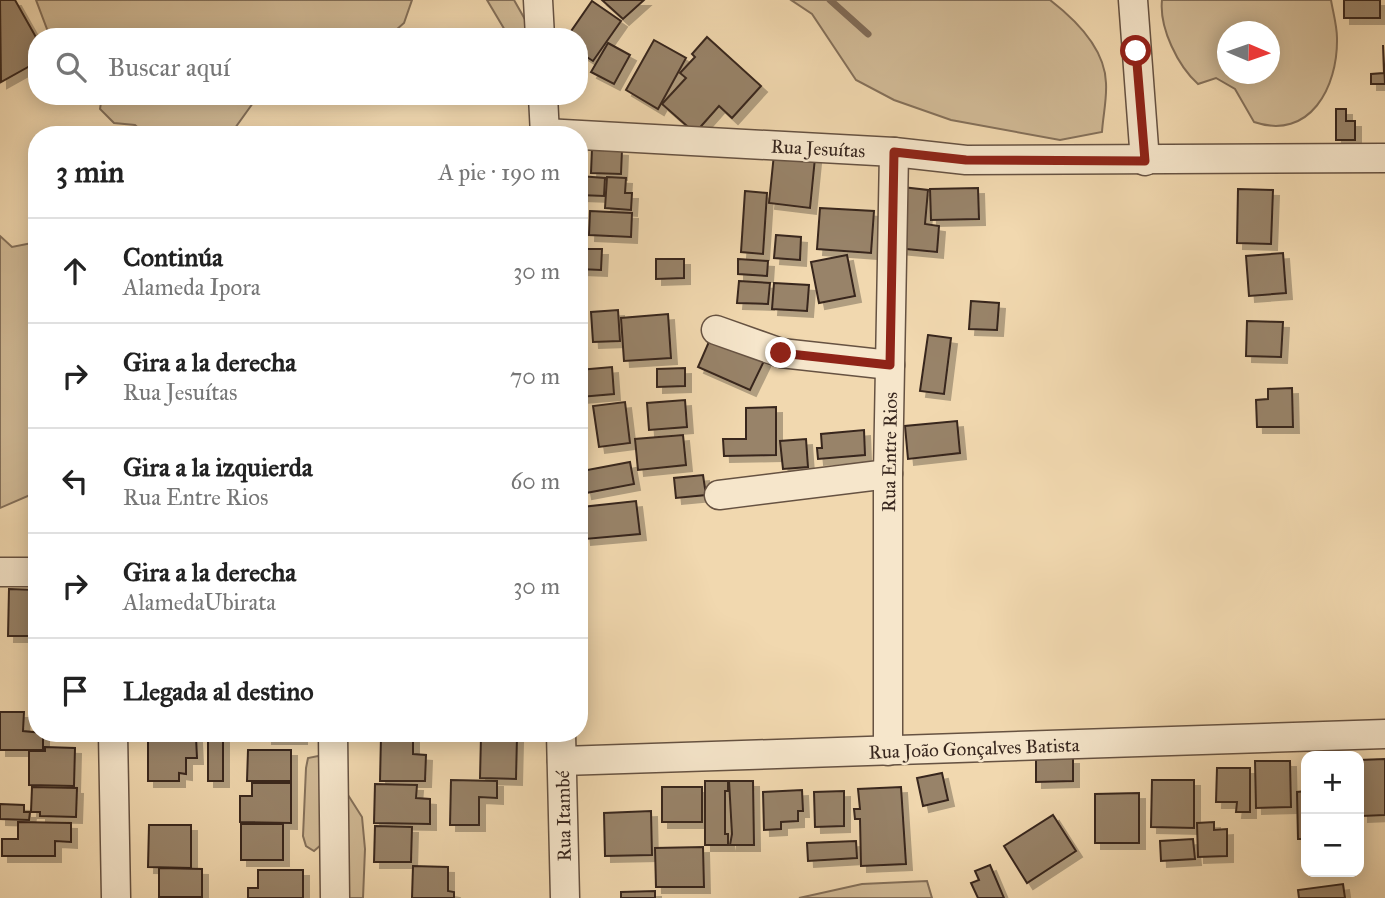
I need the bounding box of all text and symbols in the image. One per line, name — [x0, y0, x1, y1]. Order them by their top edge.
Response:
north arrow — [1217, 21, 1280, 84]
search box — [28, 28, 588, 105]
route start — [1120, 35, 1151, 66]
icon: search — [52, 48, 90, 86]
text: Buscar aquí — [108, 51, 230, 83]
street label: Rua Jesuítas — [770, 135, 866, 163]
text: 3 min — [56, 154, 124, 190]
text: A pie · 190 m — [438, 158, 560, 186]
text: Continúa — [123, 241, 223, 273]
icon: ahead — [56, 252, 94, 290]
text: 30 m — [513, 257, 560, 285]
text: Alameda Ipora — [123, 273, 261, 301]
route end — [765, 337, 796, 368]
text: Gira a la derecha — [123, 346, 296, 378]
icon: right — [56, 357, 94, 395]
text: 70 m — [510, 362, 560, 390]
text: Rua Jesuítas — [123, 378, 237, 406]
street label: Rua Entre Rios — [877, 392, 902, 512]
text: Gira a la izquierda — [123, 451, 313, 483]
icon: left — [56, 462, 94, 500]
text: 60 m — [511, 467, 560, 495]
text: Rua Entre Rios — [123, 483, 268, 511]
text: Gira a la derecha — [123, 556, 296, 588]
icon: right — [56, 567, 94, 605]
text: 30 m — [513, 572, 560, 600]
text: AlamedaUbirata — [123, 588, 276, 616]
icon: arrive — [56, 672, 94, 710]
text: Llegada al destino — [123, 675, 314, 707]
street label: Rua João Gonçalves Batista — [868, 733, 1081, 765]
map controls — [1301, 751, 1364, 877]
button: + — [1301, 751, 1364, 814]
street label: Rua Itambé — [551, 770, 576, 862]
button: − — [1301, 814, 1364, 877]

